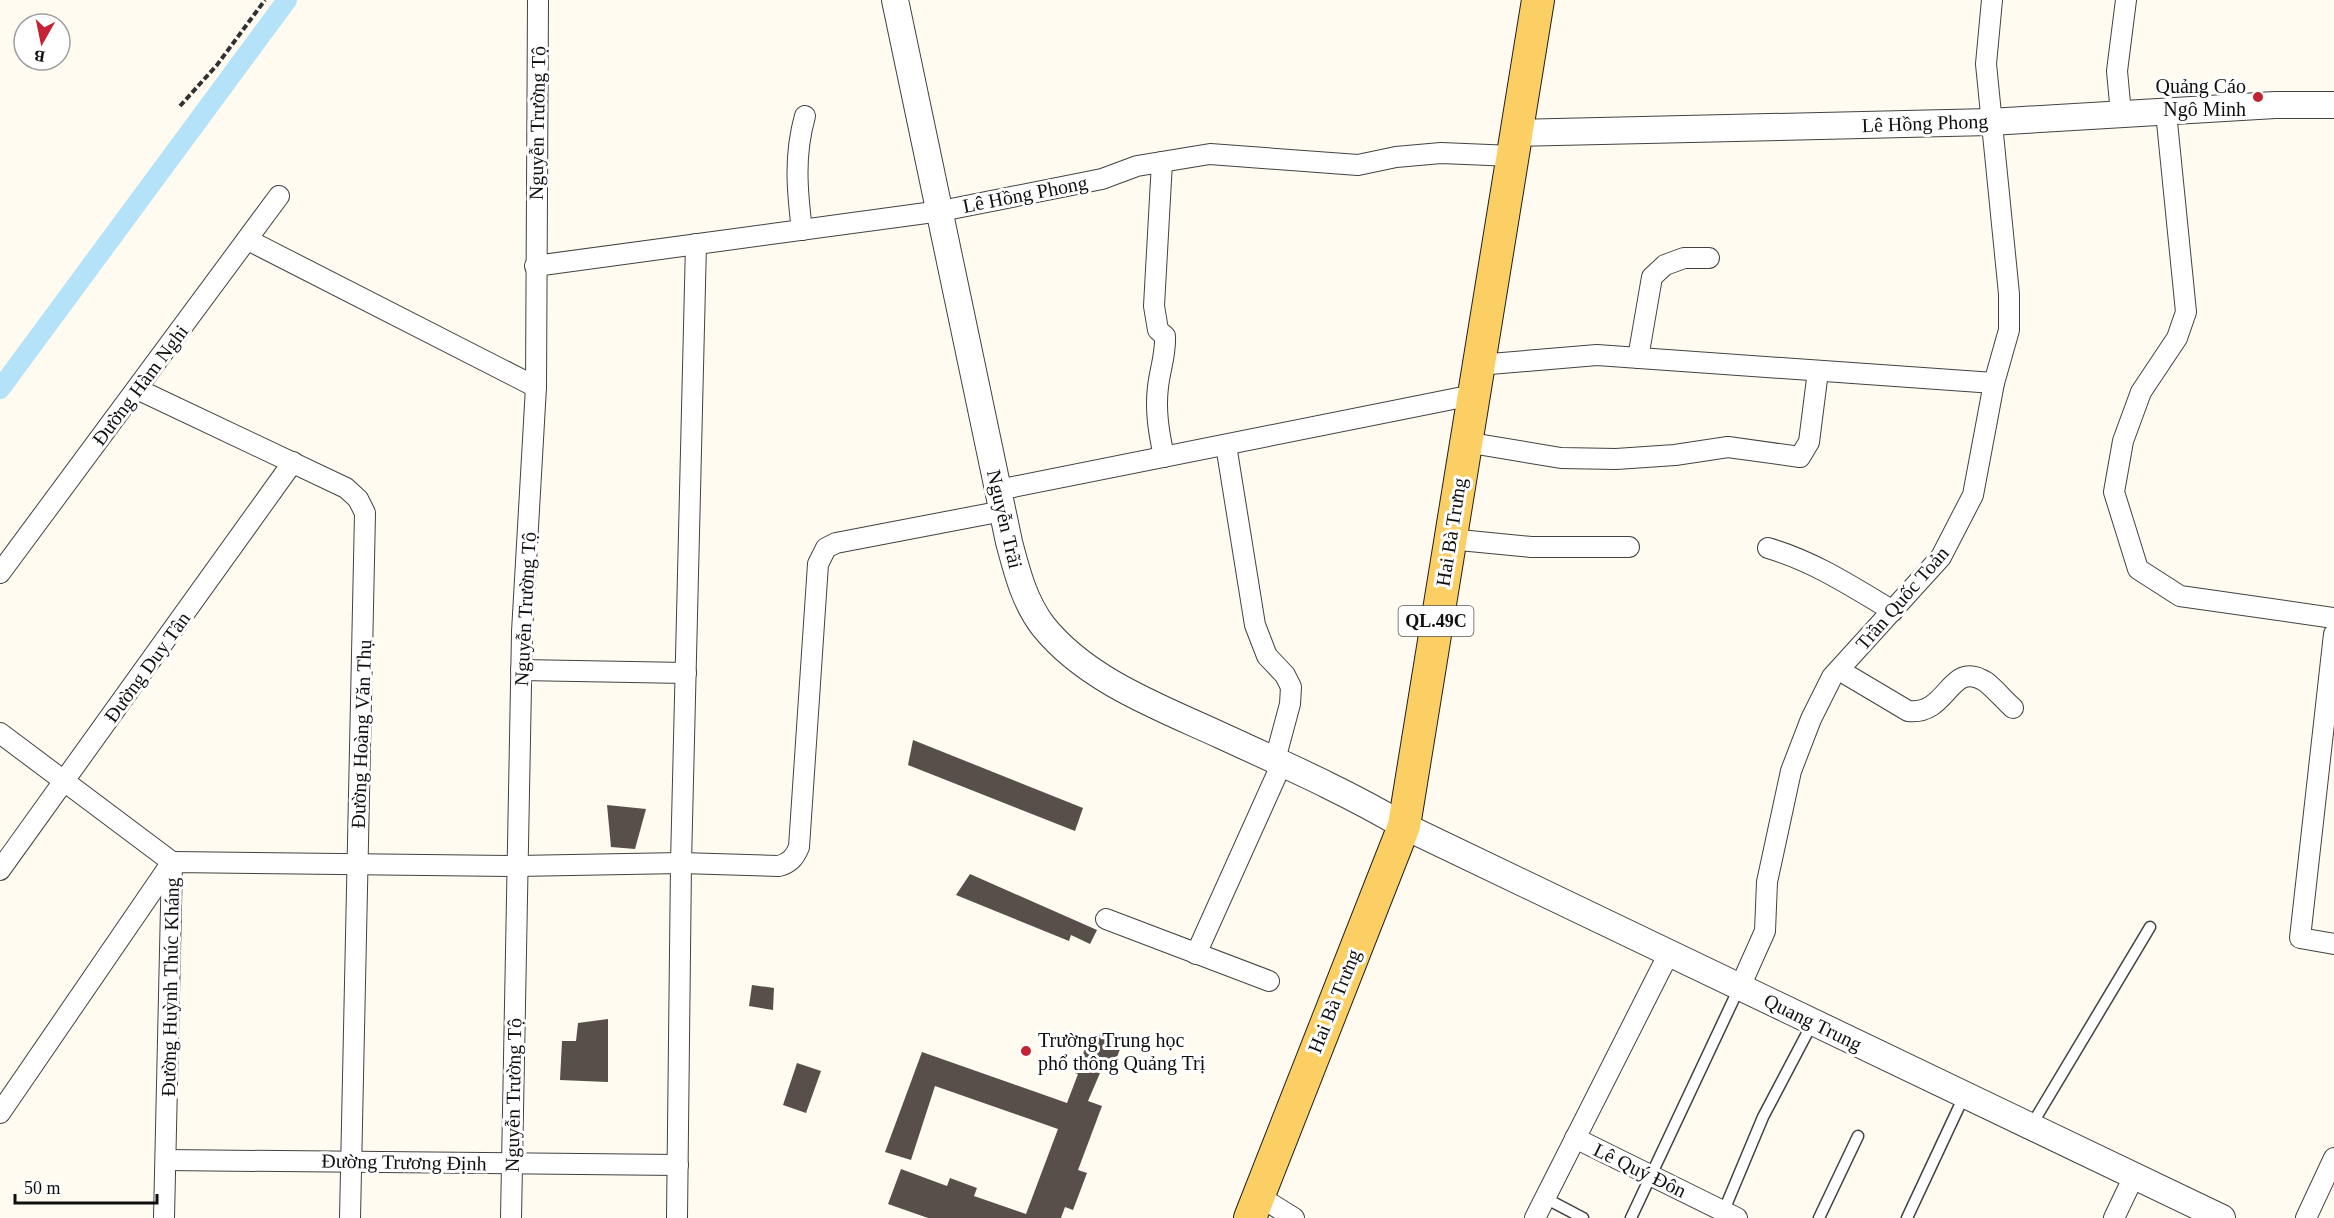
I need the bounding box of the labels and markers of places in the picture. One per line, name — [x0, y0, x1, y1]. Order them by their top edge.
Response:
place label: Quảng Cáo Ngô Minh — [2155, 75, 2246, 121]
marker: Quảng Cáo Ngô Minh — [2251, 90, 2265, 104]
place label: Trường Trung học phổ thông Quảng Trị — [1038, 1029, 1206, 1075]
marker: Trường Trung học phổ thông Quảng Trị — [1019, 1044, 1033, 1058]

